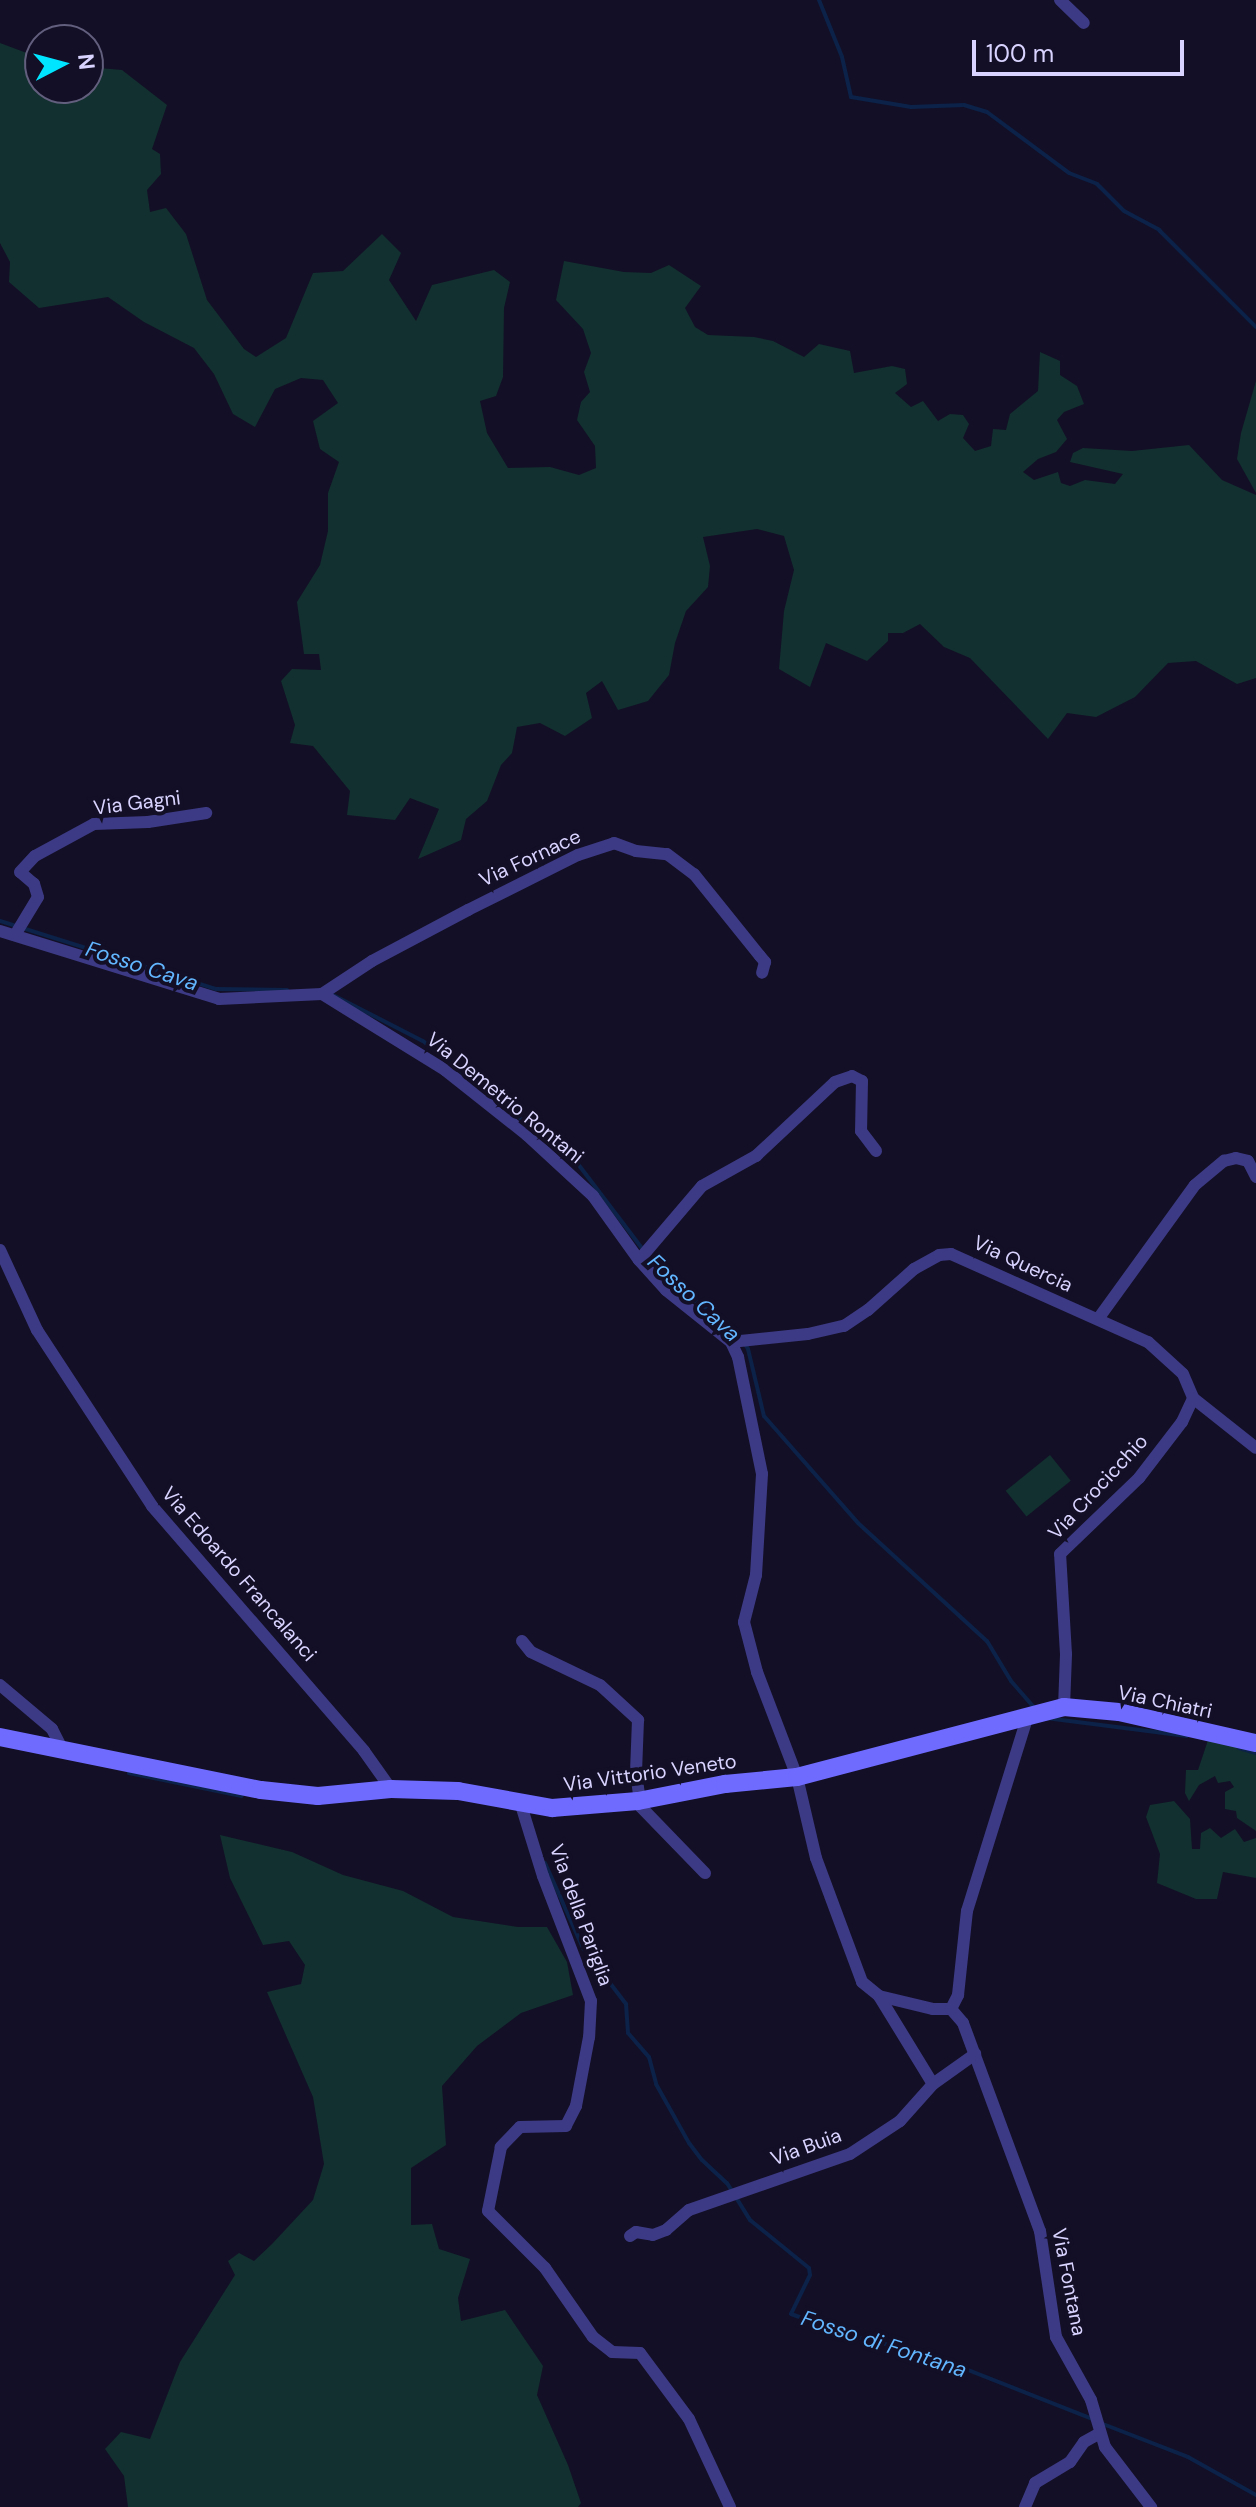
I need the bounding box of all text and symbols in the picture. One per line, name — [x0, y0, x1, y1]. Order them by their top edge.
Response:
north arrow — [24, 24, 104, 104]
scale bar — [976, 24, 1188, 74]
text: 100 m — [986, 38, 1054, 69]
text: N — [71, 52, 102, 71]
street label: Via Gagni — [92, 786, 182, 820]
street label: Via Fornace — [475, 824, 585, 892]
water label: Fosso Cava — [82, 935, 202, 997]
street label: Via Demetrio Rontani — [422, 1027, 588, 1169]
street label: Via Quercia — [970, 1231, 1076, 1297]
water label: Fosso Cava — [642, 1249, 746, 1347]
street label: Via Crocicchio — [1043, 1429, 1153, 1545]
street label: Via Edoardo Francalanci — [157, 1482, 321, 1666]
street label: Via Chiatri — [1116, 1680, 1214, 1724]
street label: Via Vittorio Veneto — [562, 1749, 738, 1797]
street label: Via della Pariglia — [544, 1841, 618, 1989]
street label: Via Buia — [767, 2123, 845, 2171]
street label: Via Fontana — [1047, 2226, 1091, 2338]
water label: Fosso di Fontana — [798, 2305, 970, 2383]

